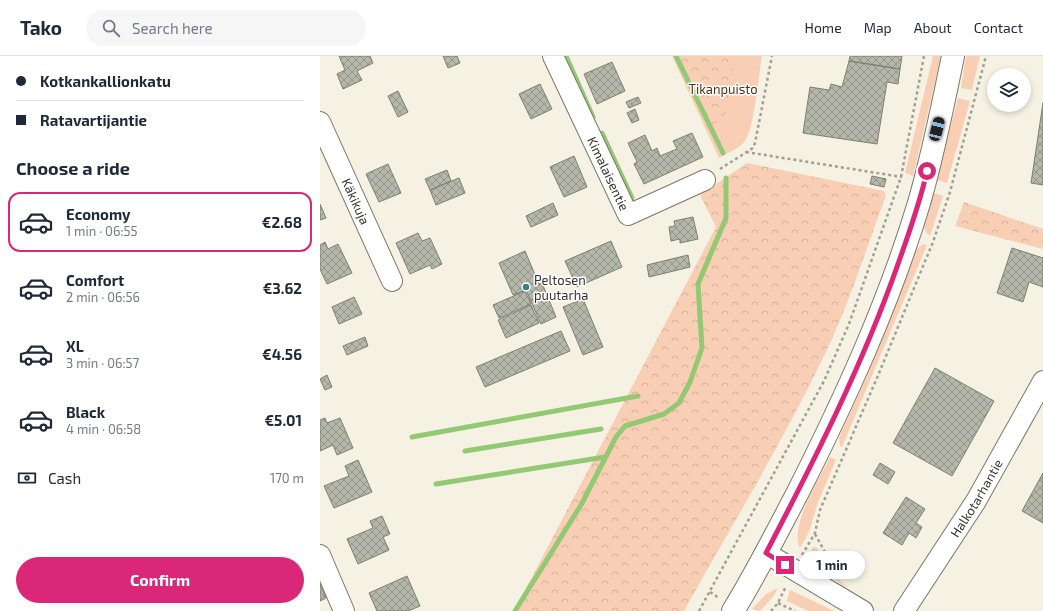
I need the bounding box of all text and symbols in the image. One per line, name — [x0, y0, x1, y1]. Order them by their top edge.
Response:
search box — [86, 10, 366, 46]
text: Tako — [20, 16, 62, 39]
icon: search — [100, 17, 122, 39]
text: Search here — [132, 19, 213, 37]
text: Home — [805, 19, 842, 36]
text: Map — [864, 19, 892, 36]
text: About — [914, 19, 952, 36]
text: Contact — [974, 19, 1023, 36]
map controls — [987, 68, 1031, 112]
button: layers — [987, 68, 1031, 112]
text: Kotkankallionkatu — [40, 72, 171, 90]
park label: Tikanpuisto — [688, 81, 758, 97]
text: Ratavartijantie — [40, 111, 147, 129]
car — [928, 116, 946, 142]
street label: Kimalaisentie — [584, 134, 633, 213]
text: Choose a ride — [16, 157, 130, 179]
route start — [918, 162, 936, 180]
street label: Käkikuja — [338, 176, 373, 227]
icon: car — [18, 204, 54, 240]
text: Economy — [66, 205, 131, 223]
text: €2.68 — [262, 213, 302, 231]
text: 1 min · 06:55 — [66, 223, 137, 239]
icon: car — [18, 270, 54, 306]
text: Comfort — [66, 271, 124, 289]
place label: Peltosen puutarha — [534, 272, 588, 303]
text: €3.62 — [263, 279, 302, 297]
marker: Peltosen puutarha — [521, 282, 531, 292]
text: 2 min · 06:56 — [66, 289, 140, 305]
icon: car — [18, 336, 54, 372]
text: XL — [66, 337, 84, 355]
text: €4.56 — [262, 345, 302, 363]
text: 3 min · 06:57 — [66, 355, 139, 371]
icon: car — [18, 402, 54, 438]
text: Black — [66, 403, 105, 421]
text: €5.01 — [264, 411, 302, 429]
text: 4 min · 06:58 — [66, 421, 141, 437]
street label: Halkotarhantie — [947, 456, 1006, 540]
icon: cash — [16, 467, 38, 489]
text: Cash — [48, 469, 81, 487]
text: 170 m — [270, 470, 304, 486]
callout: 1 min — [799, 551, 865, 579]
route end — [776, 556, 794, 574]
button: Confirm — [16, 557, 304, 603]
text: 1 min — [816, 557, 848, 573]

